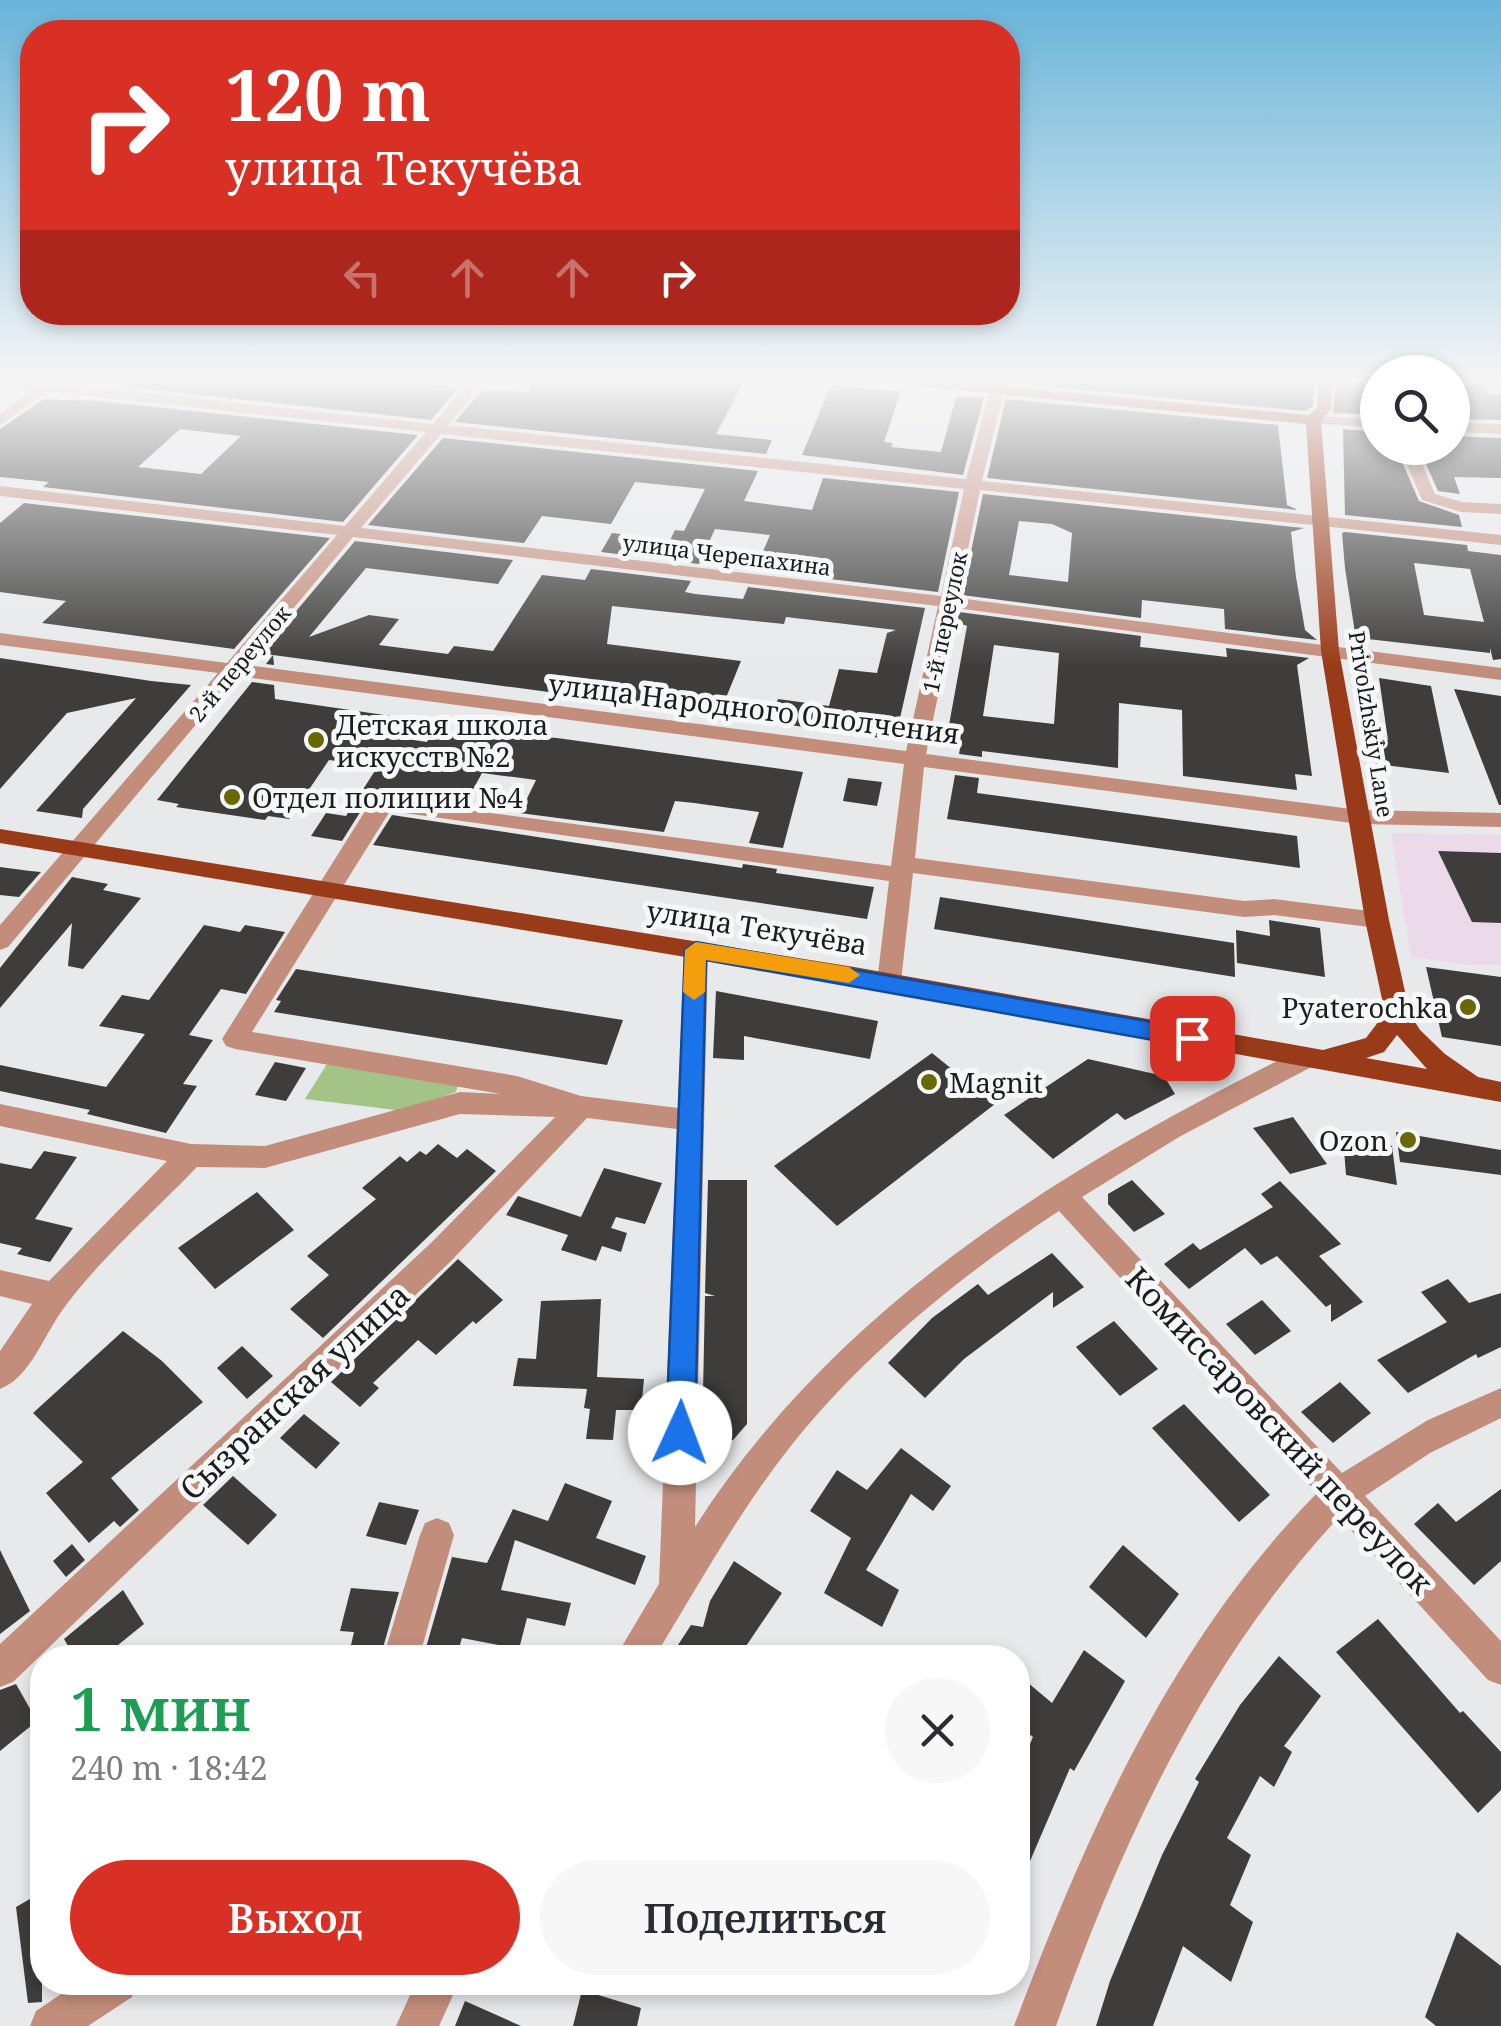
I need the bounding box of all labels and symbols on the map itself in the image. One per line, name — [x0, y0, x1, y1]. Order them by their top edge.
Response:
street label: улица Черепахина — [621, 526, 833, 582]
street label: 1-й переулок — [914, 548, 974, 695]
street label: 2-й переулок — [181, 598, 297, 728]
street label: Privolzhskiy Lane — [1342, 629, 1402, 819]
street label: улица Народного Ополчения — [546, 664, 962, 752]
place label: Детская школа искусств №2 — [336, 705, 548, 775]
marker: Детская школа искусств №2 — [305, 729, 327, 751]
place label: Отдел полиции №4 — [252, 778, 523, 816]
marker: Отдел полиции №4 — [221, 786, 243, 808]
street label: улица Текучёва — [644, 891, 870, 963]
place label: Pyaterochka — [1282, 988, 1448, 1026]
pin — [1150, 996, 1235, 1081]
marker: Pyaterochka — [1457, 996, 1479, 1018]
place label: Magnit — [949, 1063, 1043, 1101]
marker: Magnit — [918, 1071, 940, 1093]
place label: Ozon — [1319, 1121, 1388, 1159]
marker: Ozon — [1397, 1129, 1419, 1151]
street label: Комиссаровский переулок — [1117, 1257, 1443, 1603]
street label: Сызранская улица — [170, 1273, 418, 1509]
position arrow — [628, 1381, 732, 1485]

